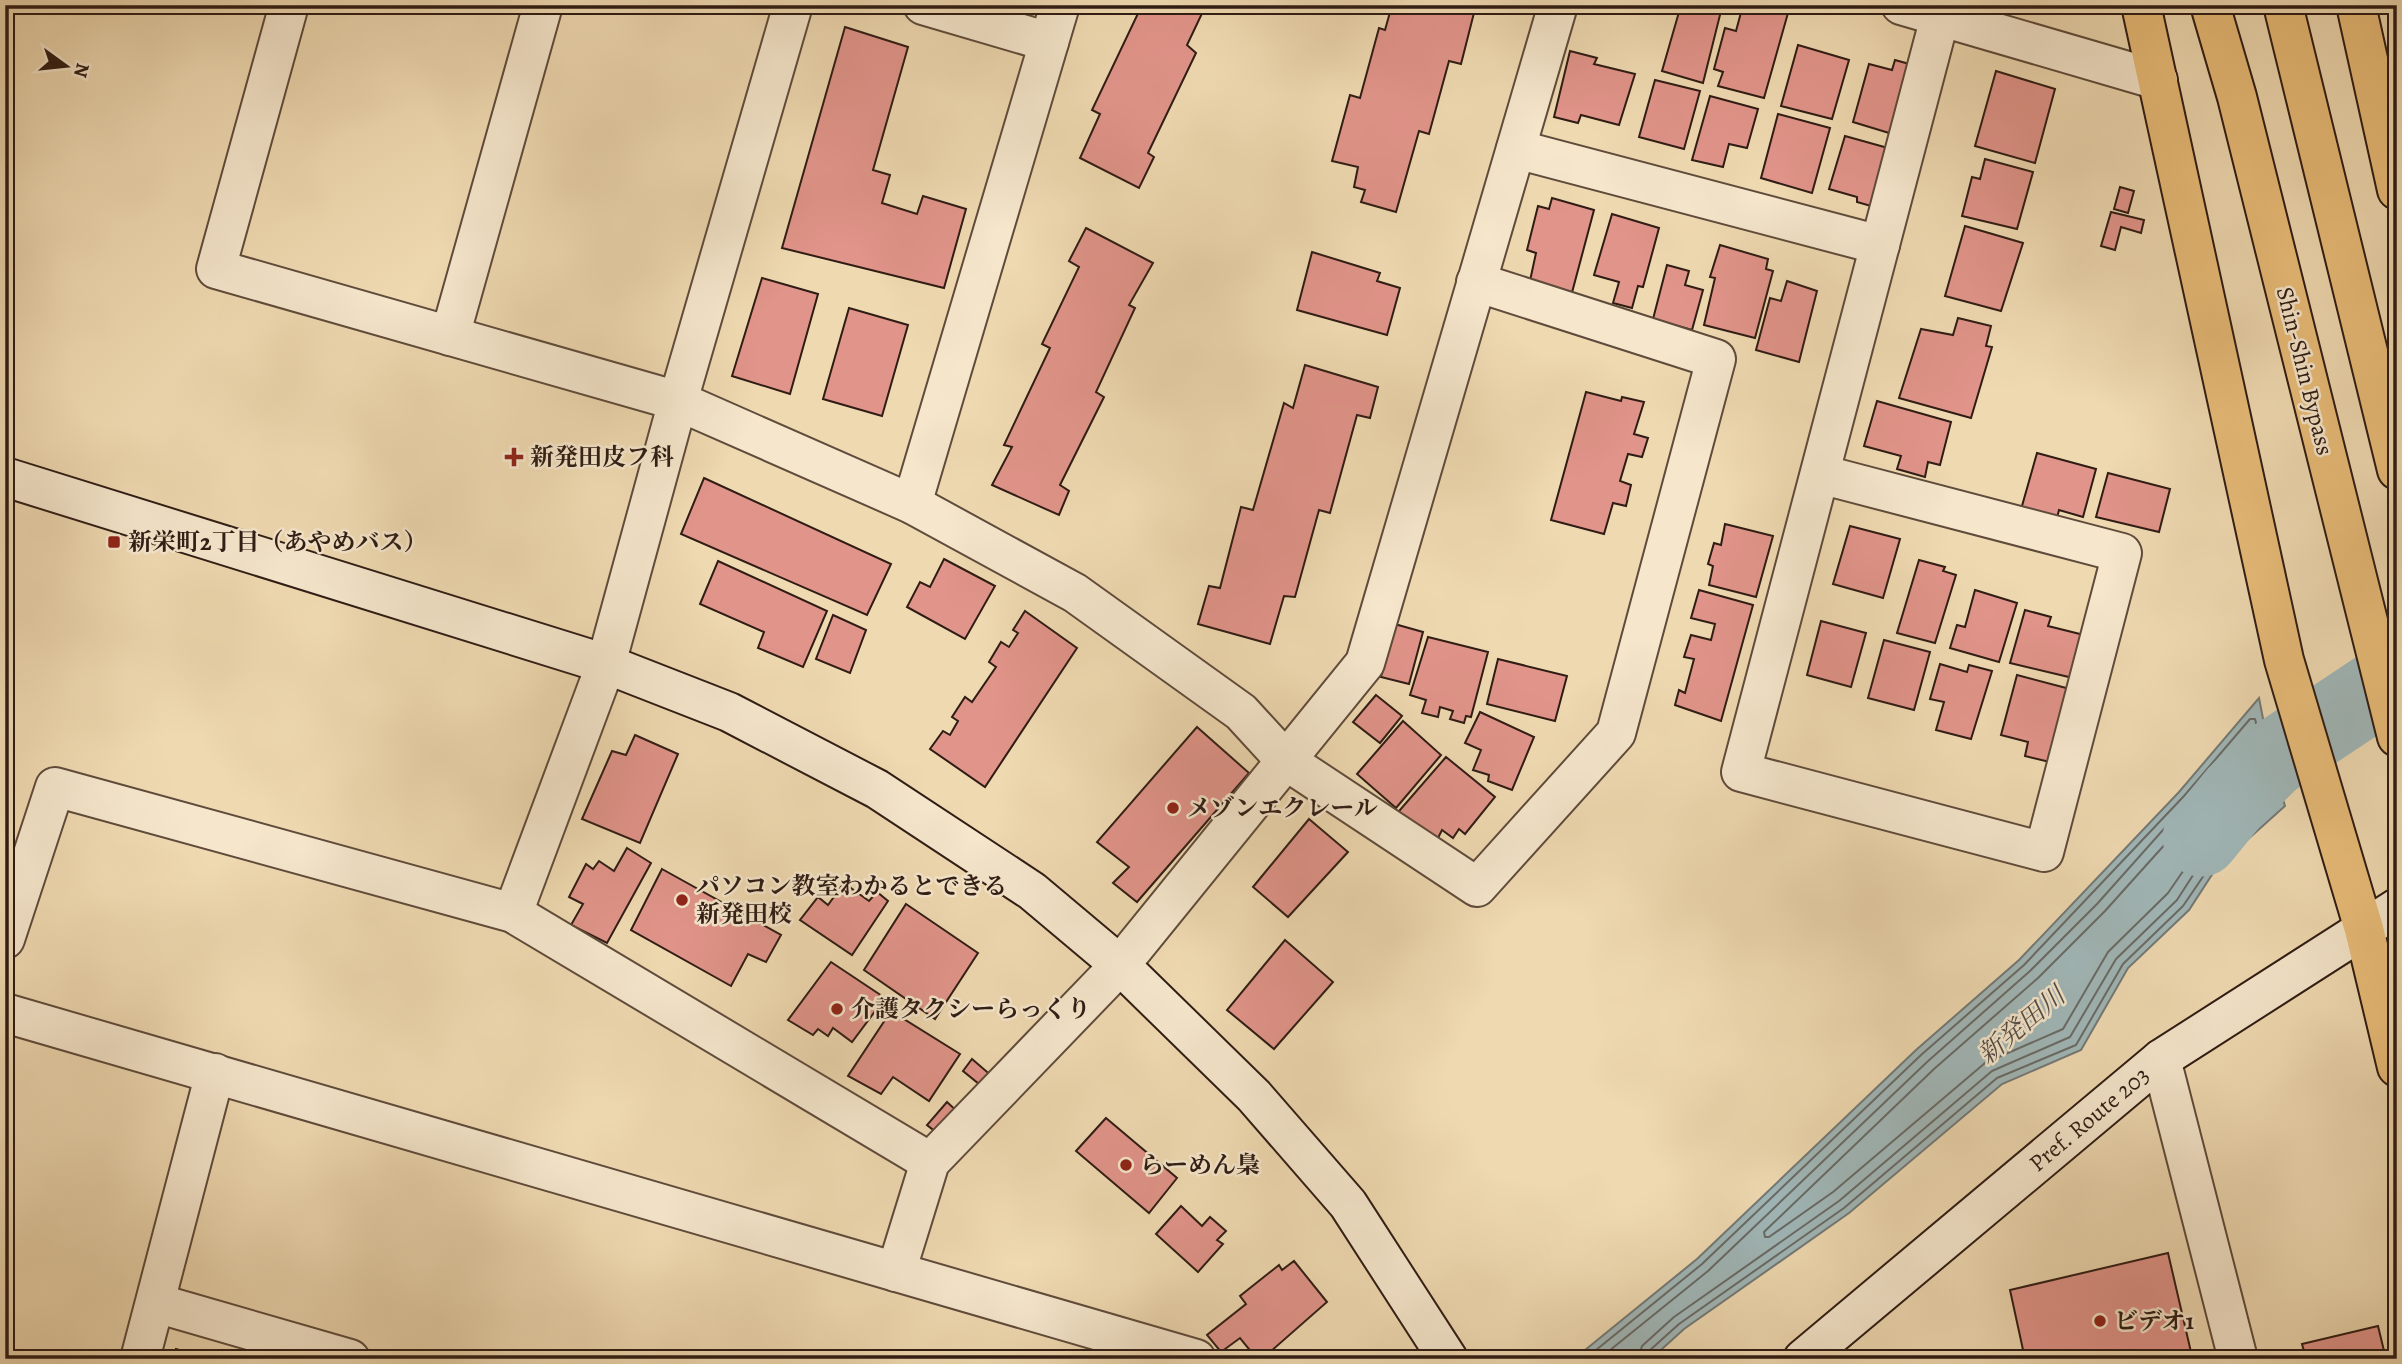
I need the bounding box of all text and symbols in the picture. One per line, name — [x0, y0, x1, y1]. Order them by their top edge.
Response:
north arrow — [32, 32, 102, 102]
text: N — [67, 60, 96, 80]
street label: Shin-Shin Bypass — [2269, 284, 2341, 458]
place label: 新発田皮フ科 — [530, 441, 674, 473]
marker: 新発田皮フ科 — [504, 447, 524, 467]
place label: 新栄町2丁目（あやめバス） — [128, 526, 428, 558]
marker: 新栄町2丁目（あやめバス） — [106, 534, 122, 550]
place label: メゾンエクレール — [1187, 792, 1378, 824]
marker: メゾンエクレール — [1165, 800, 1181, 816]
place label: パソコン教室わかるとできる 新発田校 — [696, 870, 1008, 930]
marker: パソコン教室わかるとできる 新発田校 — [674, 892, 690, 908]
water label: 新発田川 — [1970, 977, 2075, 1072]
place label: 介護タクシーらっくり — [851, 993, 1091, 1025]
marker: 介護タクシーらっくり — [829, 1001, 845, 1017]
street label: Pref. Route 203 — [2022, 1059, 2156, 1179]
place label: らーめん梟 — [1140, 1149, 1260, 1181]
marker: らーめん梟 — [1118, 1157, 1134, 1173]
place label: ビデオ1 — [2114, 1305, 2195, 1337]
marker: ビデオ1 — [2092, 1313, 2108, 1329]

